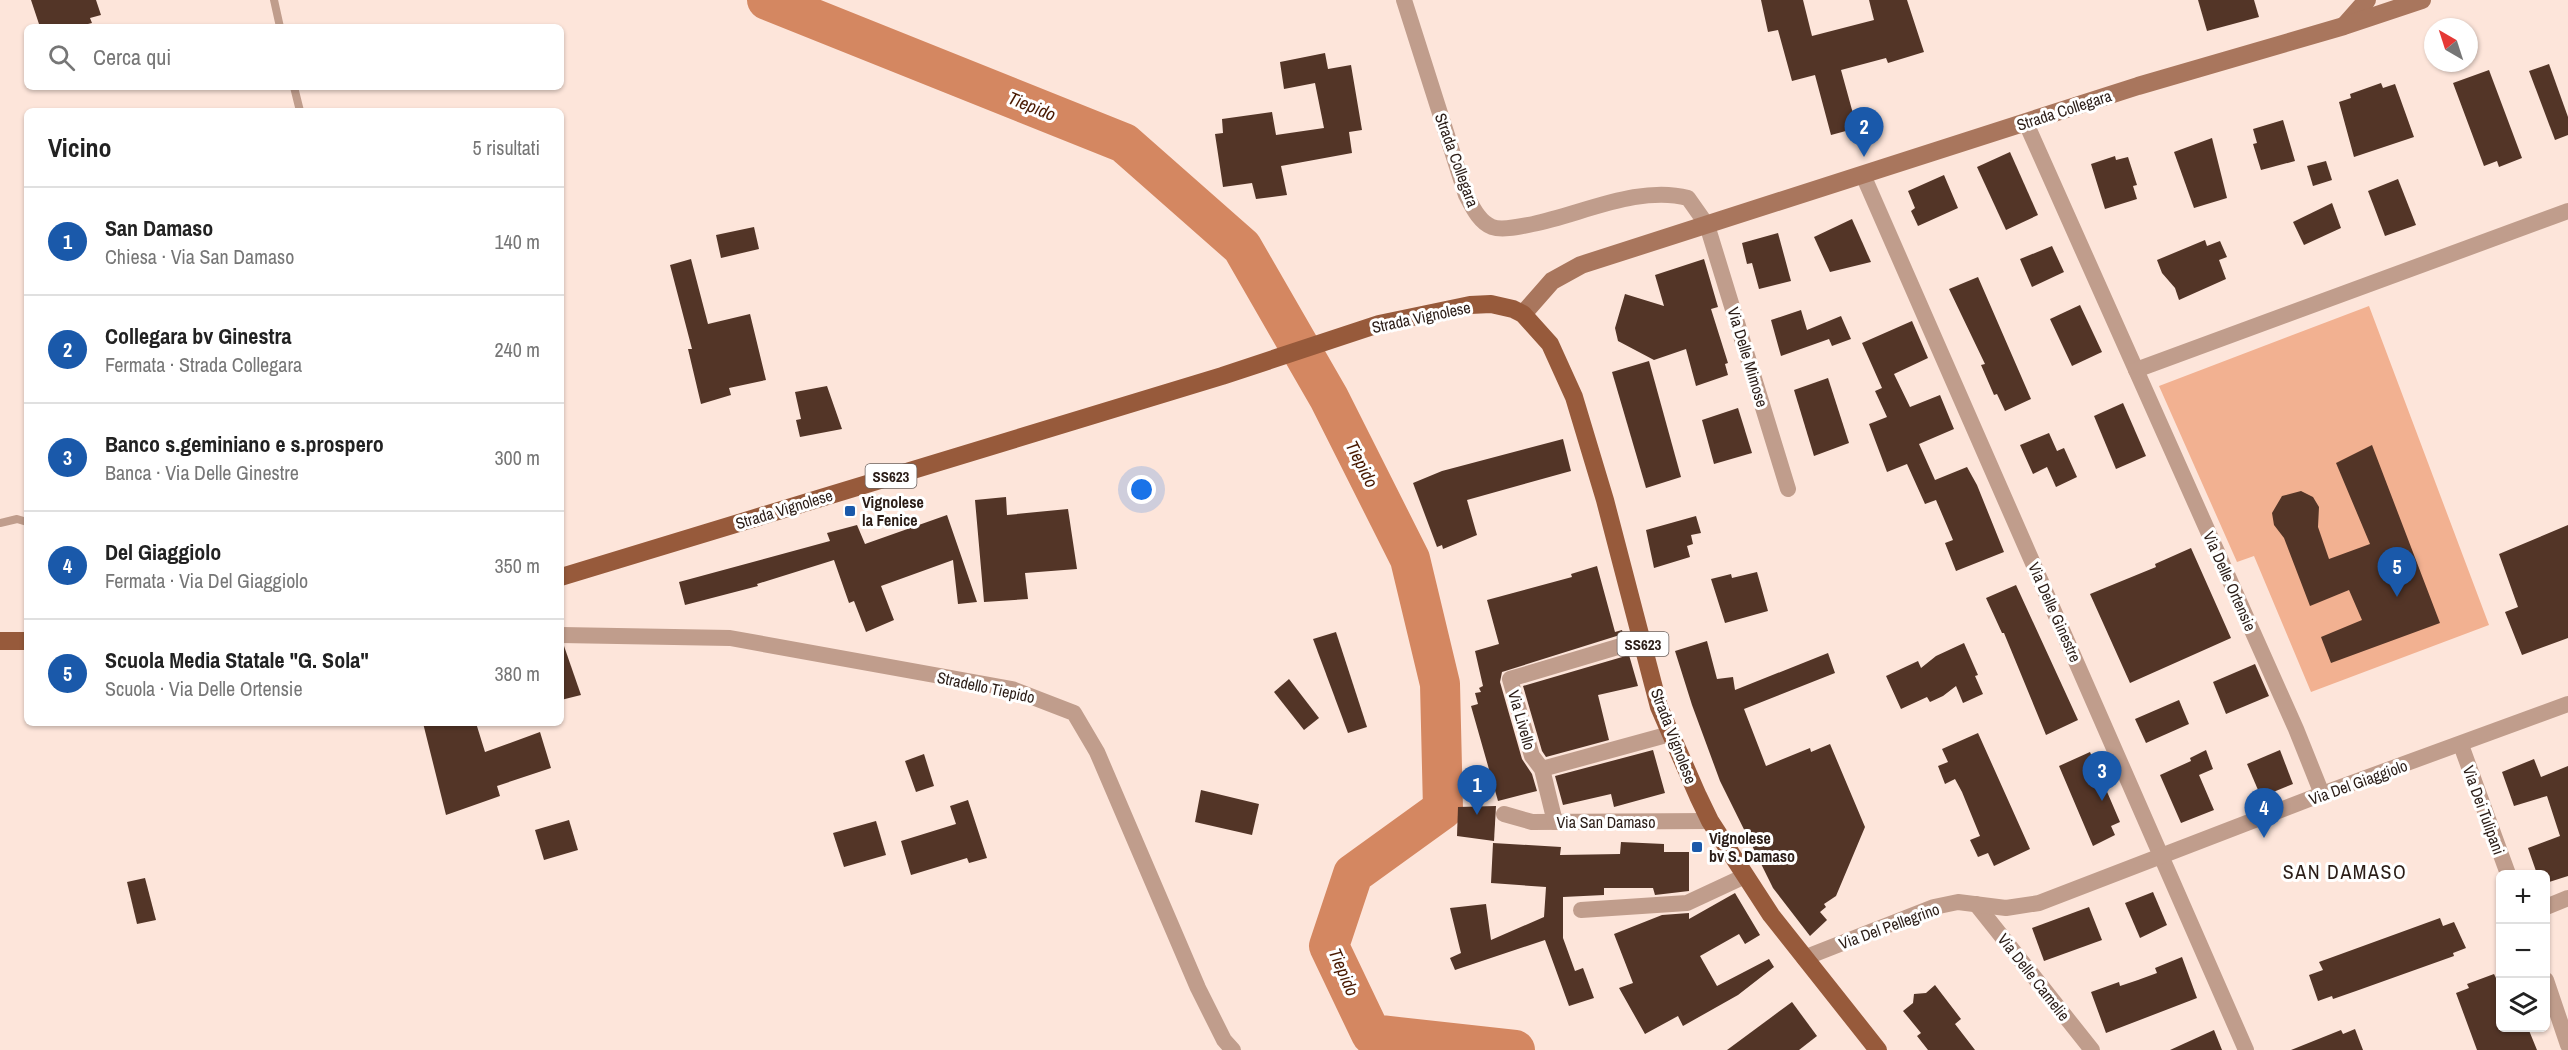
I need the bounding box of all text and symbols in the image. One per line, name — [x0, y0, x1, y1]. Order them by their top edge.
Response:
north arrow — [2424, 18, 2478, 72]
search box — [24, 24, 564, 90]
icon: search — [45, 41, 78, 74]
text: Cerca qui — [93, 42, 171, 72]
street label: Strada Collegara — [2014, 84, 2115, 136]
water label: Tiepido — [1004, 85, 1060, 127]
pin: 2 — [1844, 108, 1884, 157]
street label: Strada Collegara — [1430, 110, 1484, 211]
text: Vicino — [48, 130, 112, 165]
text: 5 risultati — [473, 134, 540, 161]
text: San Damaso — [105, 213, 213, 243]
text: 1 — [63, 228, 72, 255]
text: 140 m — [494, 228, 540, 255]
text: Chiesa · Via San Damaso — [105, 243, 294, 270]
street label: Strada Vignolese — [1370, 296, 1472, 338]
street label: Via Delle Mimose — [1722, 304, 1774, 410]
text: Collegara bv Ginestra — [105, 321, 292, 351]
text: 2 — [63, 336, 72, 363]
text: 240 m — [494, 336, 540, 363]
text: Fermata · Strada Collegara — [105, 351, 302, 378]
text: Banco s.geminiano e s.prospero — [105, 429, 384, 459]
water label: Tiepido — [1340, 436, 1384, 492]
text: 3 — [63, 444, 72, 471]
text: 300 m — [494, 444, 540, 471]
text: Banca · Via Delle Ginestre — [105, 459, 299, 486]
road number: SS623 — [866, 464, 916, 488]
your location — [1127, 475, 1156, 504]
street label: Strada Vignolese — [733, 484, 835, 534]
place label: Vignolese la Fenice — [862, 491, 924, 531]
marker: Vignolese la Fenice — [843, 504, 857, 518]
street label: Via Delle Ortensie — [2198, 528, 2262, 634]
text: Del Giaggiolo — [105, 537, 221, 567]
pin: 5 — [2378, 548, 2416, 597]
text: 4 — [63, 552, 72, 579]
text: 350 m — [494, 552, 540, 579]
street label: Via Delle Ginestre — [2023, 559, 2087, 665]
text: Fermata · Via Del Giaggiolo — [105, 567, 308, 594]
road number: SS623 — [1618, 632, 1668, 656]
text: Scuola Media Statale "G. Sola" — [105, 645, 369, 675]
text: 5 — [63, 660, 72, 687]
text: 380 m — [494, 660, 540, 687]
street label: Stradello Tiepido — [935, 666, 1037, 708]
text: Scuola · Via Delle Ortensie — [105, 675, 303, 702]
street label: Strada Vignolese — [1646, 685, 1702, 787]
street label: Via Livello — [1503, 688, 1541, 752]
pin: 3 — [2082, 752, 2122, 801]
street label: Via Del Giaggiolo — [2306, 754, 2410, 810]
street label: Via Dei Tulipani — [2458, 762, 2510, 858]
pin: 1 — [1458, 766, 1496, 815]
pin: 4 — [2244, 788, 2284, 838]
street label: Via San Damaso — [1557, 811, 1655, 833]
place label: Vignolese bv S. Damaso — [1709, 827, 1795, 867]
marker: Vignolese bv S. Damaso — [1690, 840, 1704, 854]
district label: SAN DAMASO — [2283, 858, 2407, 885]
map controls — [2496, 870, 2550, 1032]
button: + — [2496, 870, 2550, 924]
street label: Via Del Pellegrino — [1836, 898, 1942, 954]
button: − — [2496, 924, 2550, 978]
street label: Via Delle Camelie — [1993, 929, 2075, 1025]
water label: Tiepido — [1323, 944, 1365, 1000]
button: layers — [2496, 978, 2550, 1032]

